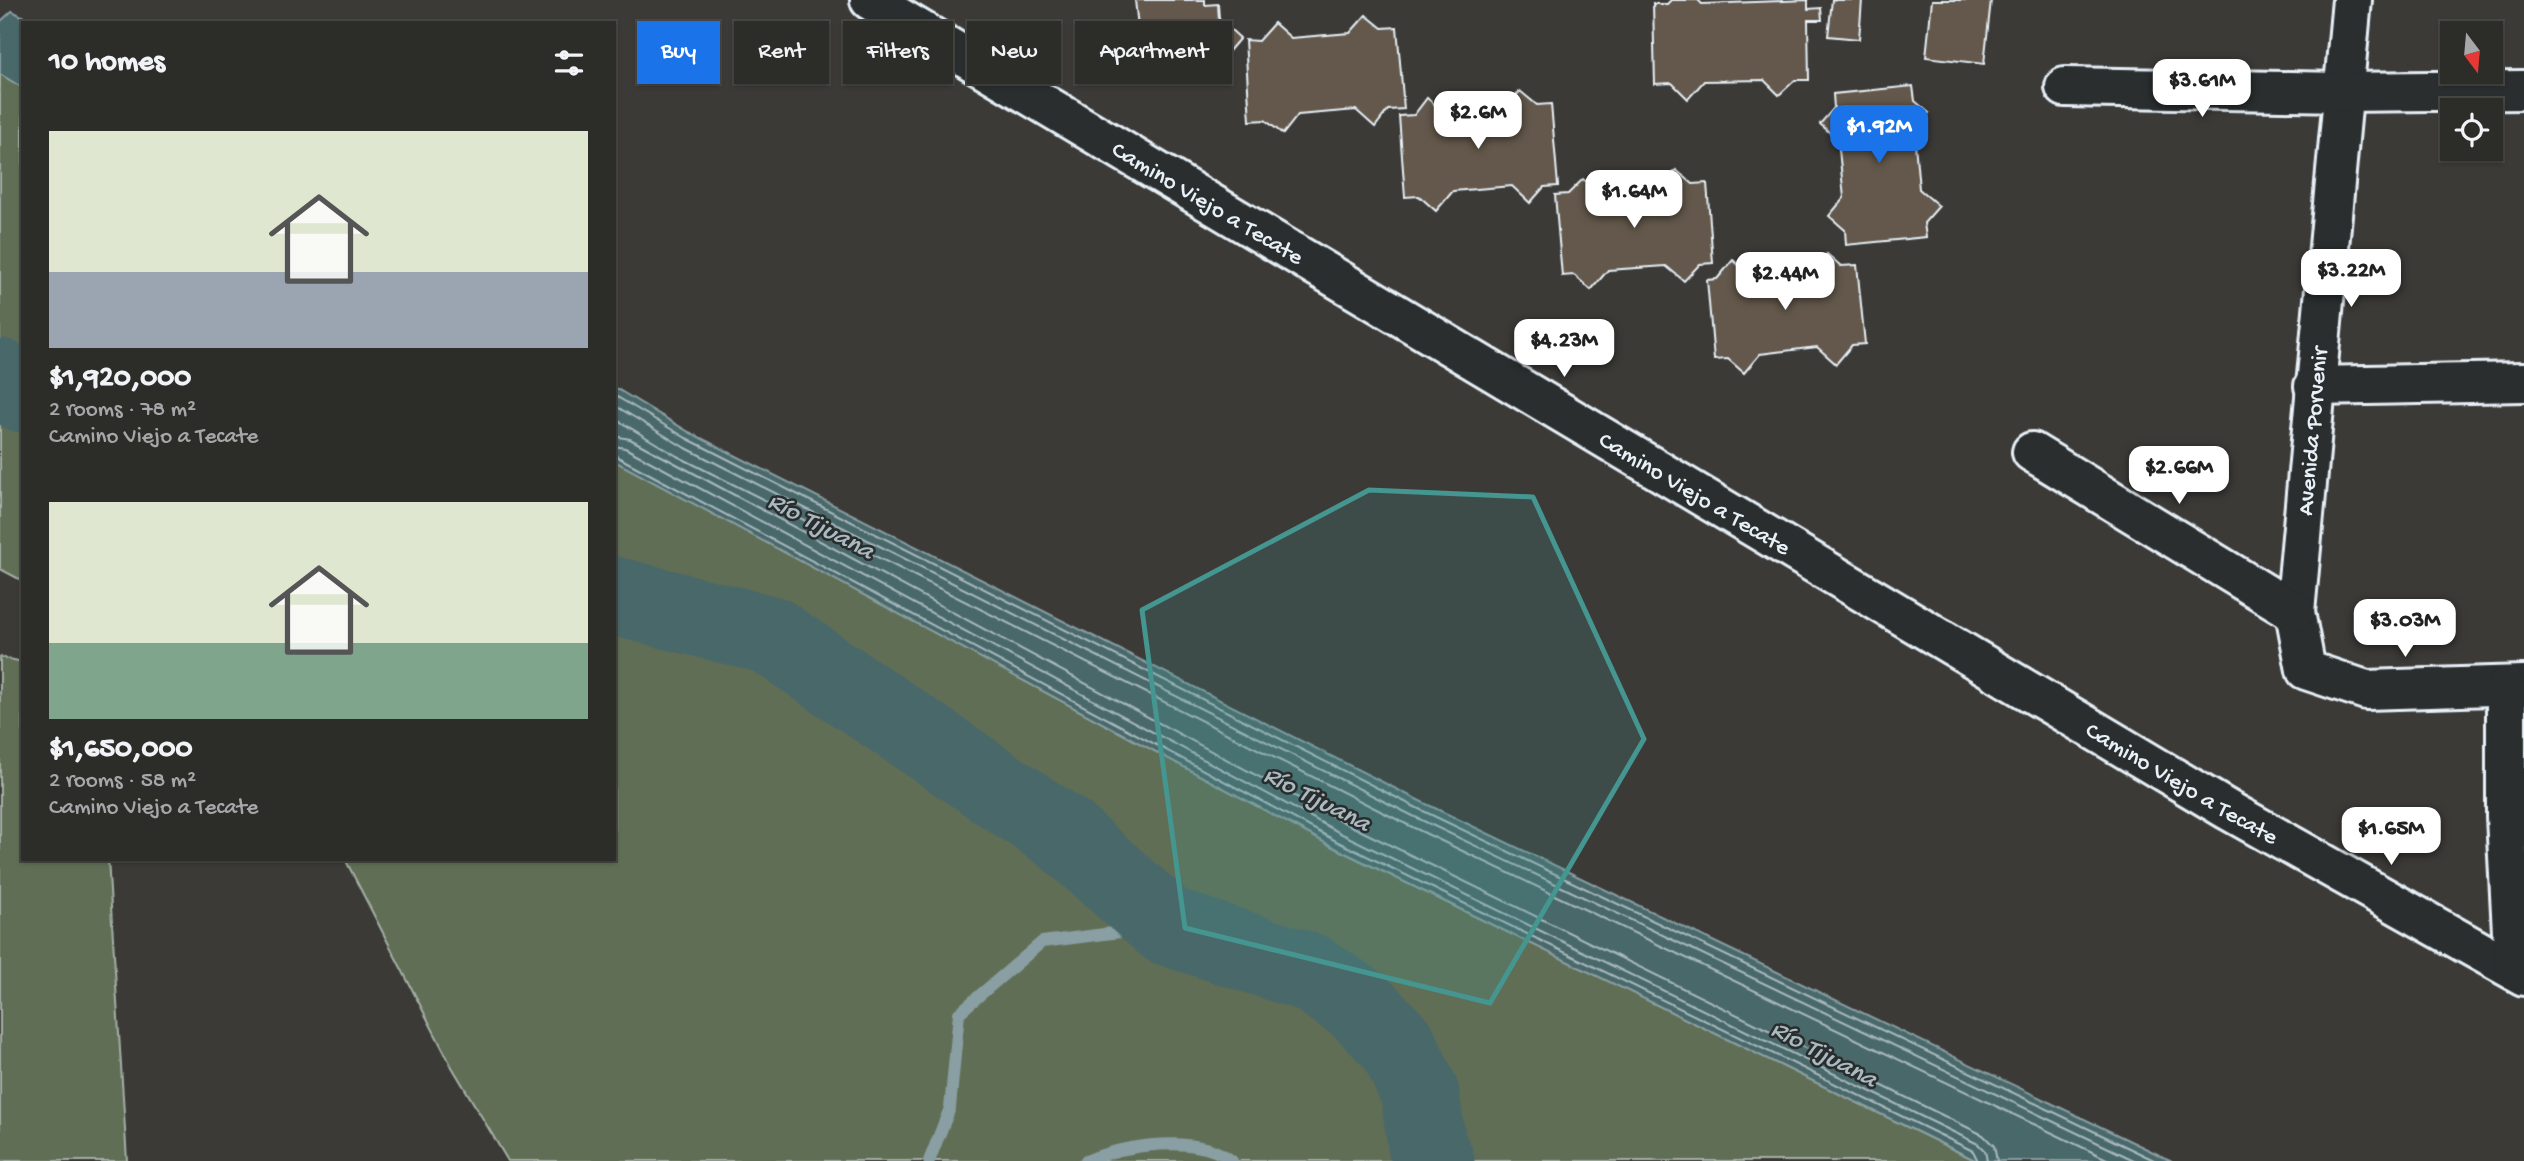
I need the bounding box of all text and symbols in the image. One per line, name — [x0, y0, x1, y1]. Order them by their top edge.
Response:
chip: Buy — [637, 21, 720, 84]
chip: Rent — [734, 21, 829, 84]
chip: Filters — [843, 21, 953, 84]
chip: New — [967, 21, 1061, 84]
chip: Apartment — [1075, 21, 1232, 84]
north arrow — [2440, 21, 2502, 84]
map controls — [2440, 21, 2503, 161]
icon: filters — [550, 44, 588, 82]
text: 10 homes — [49, 46, 165, 81]
pin: $3.61M — [2145, 60, 2259, 119]
text: $3.61M — [2169, 68, 2235, 95]
pin: $2.6M — [1429, 92, 1527, 151]
button: locate — [2440, 98, 2503, 161]
text: $2.6M — [1450, 100, 1506, 127]
pin: $1.92M — [1822, 106, 1936, 165]
text: $1.92M — [1846, 114, 1912, 141]
street label: Camino Viejo a Tecate — [1105, 136, 1308, 274]
pin: $1.64M — [1577, 170, 1691, 230]
icon: home — [256, 176, 382, 302]
text: $1.64M — [1601, 179, 1667, 206]
pin: $3.22M — [2294, 250, 2408, 309]
pin: $2.44M — [1728, 252, 1842, 312]
text: $3.22M — [2317, 258, 2385, 285]
text: $2.44M — [1752, 261, 1818, 288]
pin: $4.23M — [1507, 320, 1621, 379]
text: $4.23M — [1530, 328, 1598, 355]
street label: Avenida Porvenir — [2293, 343, 2337, 517]
text: $1,920,000 — [49, 362, 191, 397]
text: 2 rooms · 78 m² — [49, 397, 196, 424]
text: Camino Viejo a Tecate — [49, 424, 258, 451]
street label: Camino Viejo a Tecate — [1592, 427, 1795, 564]
pin: $2.66M — [2122, 447, 2236, 506]
text: $2.66M — [2145, 455, 2213, 482]
water label: Río Tijuana — [762, 487, 880, 570]
icon: home — [256, 547, 382, 673]
pin: $3.03M — [2348, 600, 2462, 659]
text: $3.03M — [2370, 608, 2440, 635]
street label: Camino Viejo a Tecate — [2079, 717, 2283, 853]
text: $1,650,000 — [49, 733, 193, 768]
water label: Río Tijuana — [1257, 761, 1376, 842]
text: 2 rooms · 58 m² — [49, 768, 196, 795]
text: Camino Viejo a Tecate — [49, 795, 258, 822]
pin: $1.65M — [2334, 808, 2448, 867]
text: $1.65M — [2358, 816, 2424, 843]
water label: Río Tijuana — [1765, 1015, 1883, 1098]

